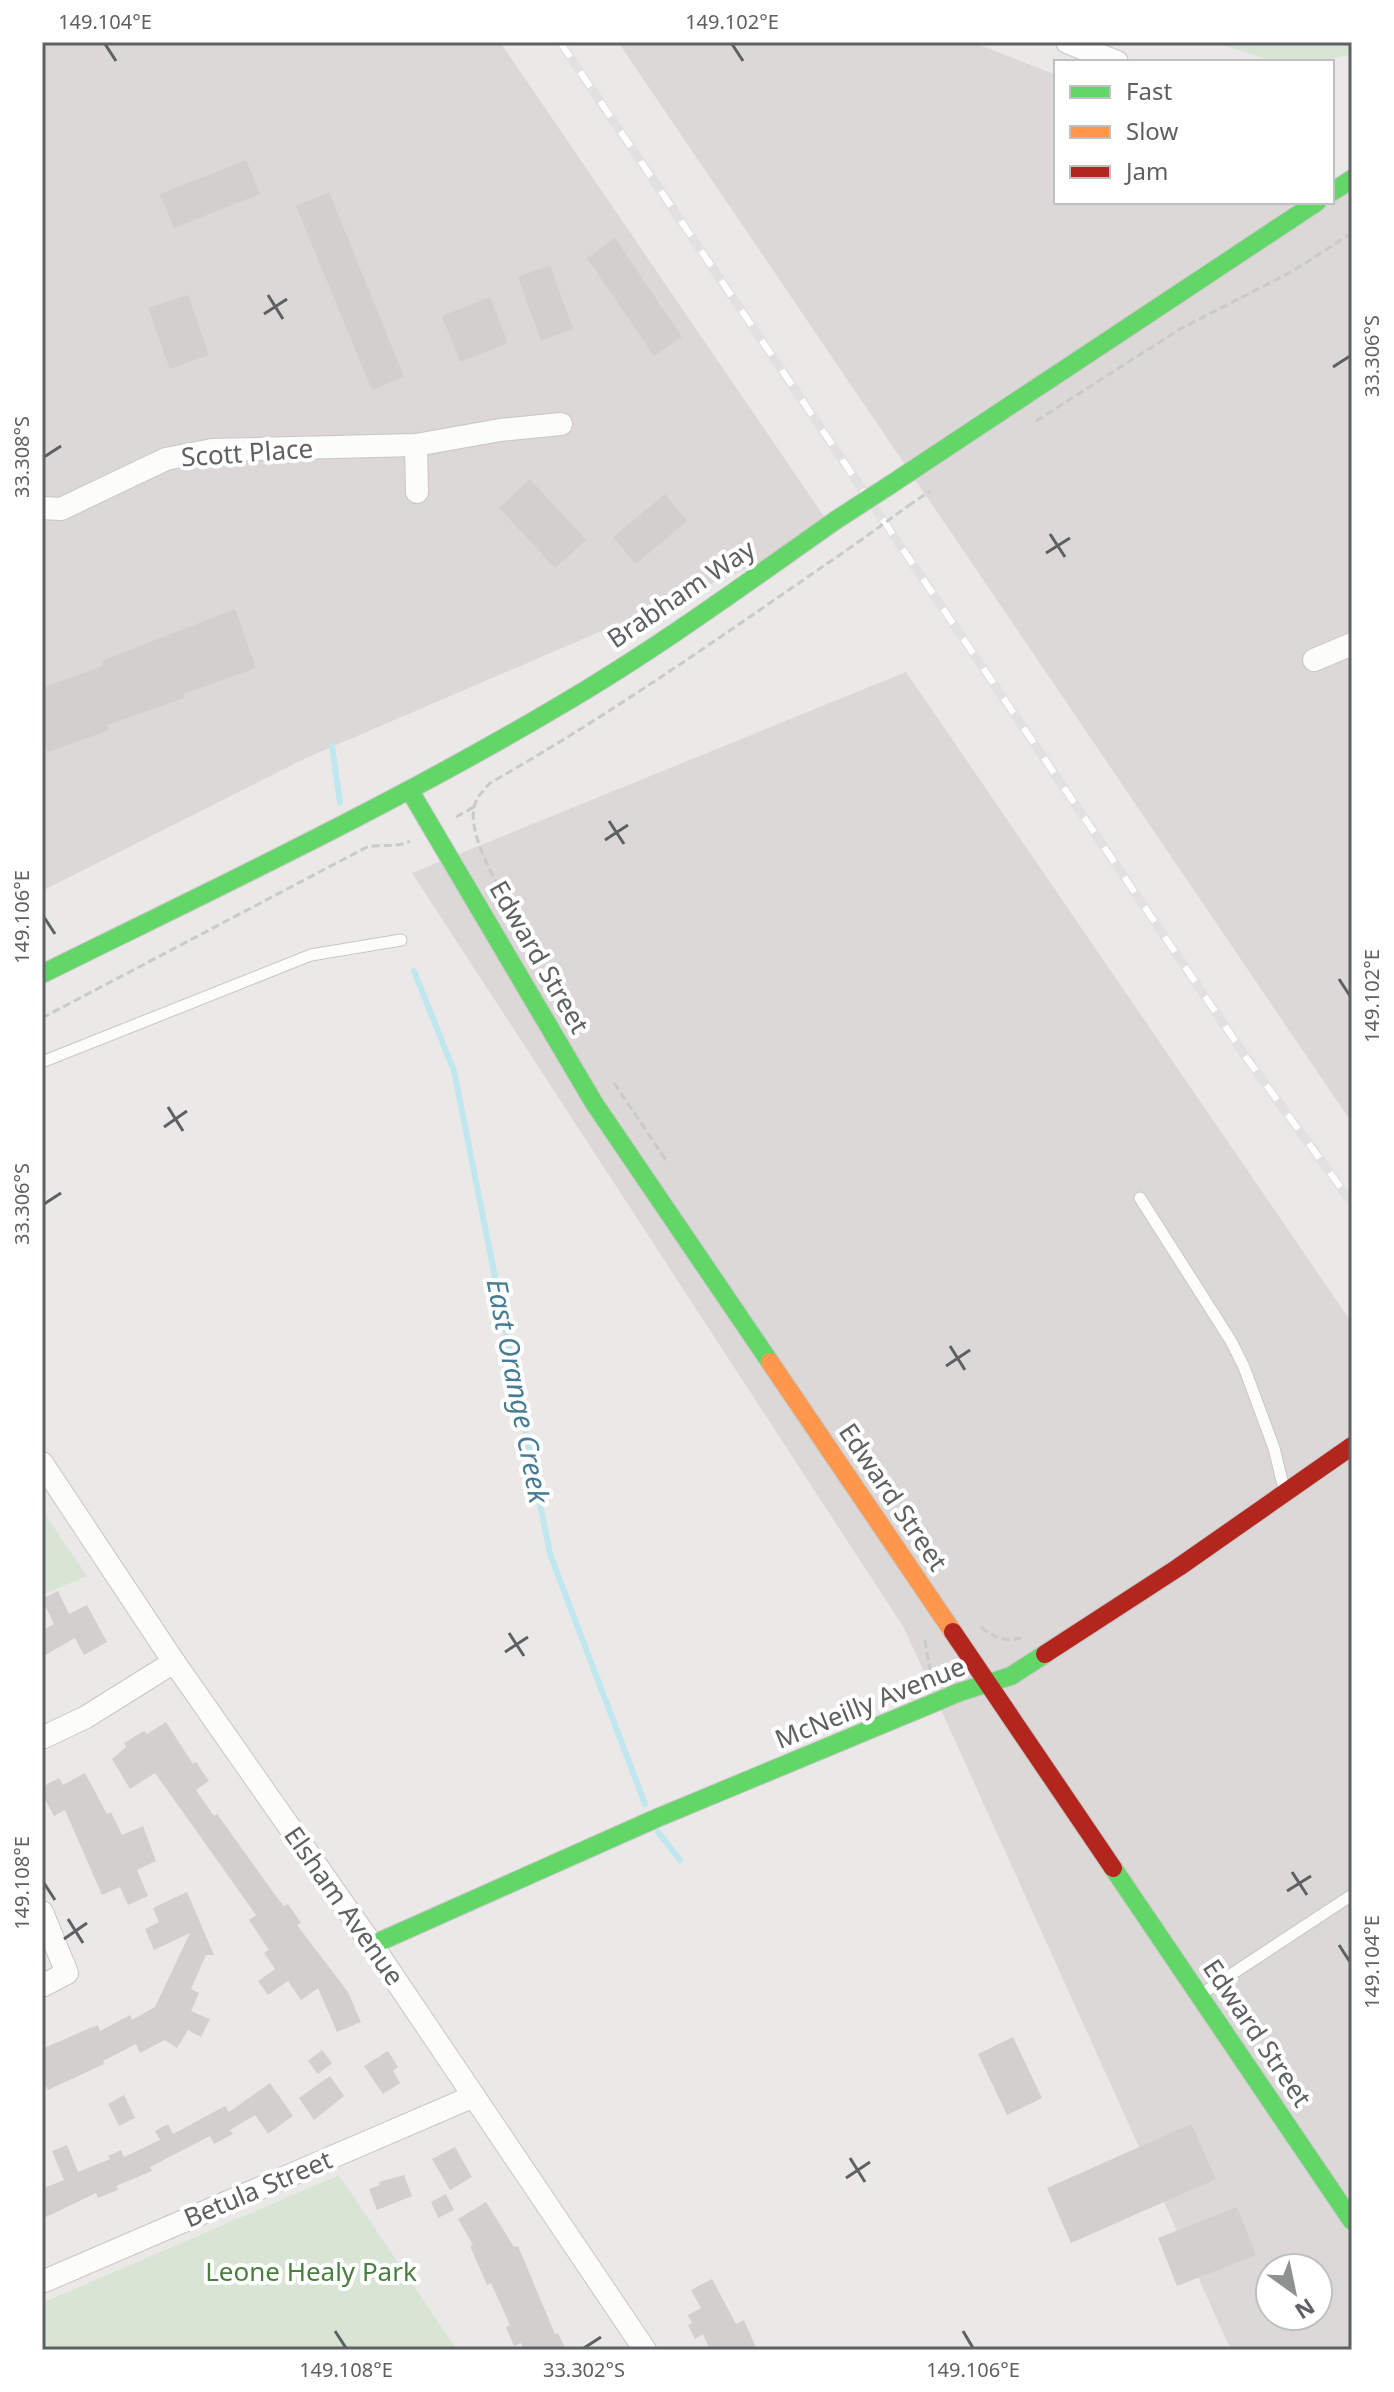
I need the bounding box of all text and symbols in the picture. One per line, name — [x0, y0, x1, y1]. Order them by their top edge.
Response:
text: 149.104°E — [58, 8, 152, 35]
text: 149.102°E — [685, 8, 779, 35]
legend — [1054, 60, 1334, 204]
text: Fast — [1126, 74, 1172, 107]
text: Slow — [1126, 114, 1178, 147]
text: Jam — [1124, 154, 1168, 187]
text: 33.306°S — [1358, 315, 1385, 397]
text: 33.308°S — [8, 416, 35, 498]
street label: Scott Place — [180, 429, 314, 475]
street label: Brabham Way — [600, 530, 762, 656]
text: 149.106°E — [8, 870, 35, 964]
street label: Edward Street — [482, 873, 598, 1040]
text: 149.102°E — [1358, 949, 1385, 1043]
text: 33.306°S — [8, 1163, 35, 1245]
water label: East Orange Creek — [479, 1275, 560, 1508]
street label: Edward Street — [831, 1415, 957, 1577]
street label: McNeilly Avenue — [769, 1648, 970, 1757]
street label: Elsham Avenue — [277, 1819, 413, 1992]
text: 149.108°E — [8, 1836, 35, 1930]
text: 149.104°E — [1358, 1915, 1385, 2009]
street label: Edward Street — [1195, 1951, 1321, 2113]
street label: Betula Street — [178, 2141, 337, 2235]
north arrow — [1254, 2252, 1334, 2332]
park label: Leone Healy Park — [205, 2253, 417, 2289]
text: N — [1290, 2292, 1321, 2327]
text: 149.108°E — [299, 2356, 393, 2383]
text: 33.302°S — [543, 2356, 625, 2383]
text: 149.106°E — [926, 2356, 1020, 2383]

